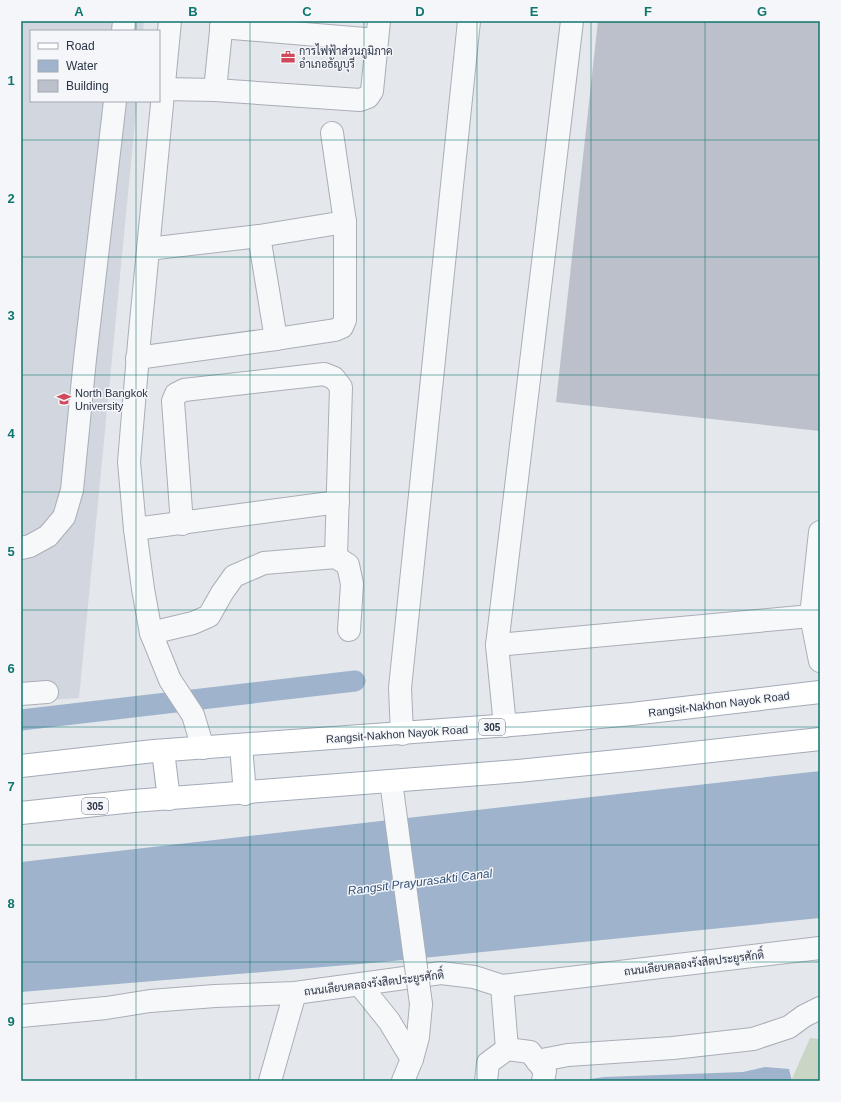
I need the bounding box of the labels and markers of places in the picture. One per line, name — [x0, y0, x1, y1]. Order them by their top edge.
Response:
place label: การไฟฟ้าส่วนภูมิภาค อำเภอธัญบุรี — [299, 43, 393, 73]
office icon: การไฟฟ้าส่วนภูมิภาค อำเภอธัญบุรี — [280, 49, 296, 65]
place label: North Bangkok University — [75, 387, 148, 412]
school or university icon: North Bangkok University — [56, 391, 72, 407]

